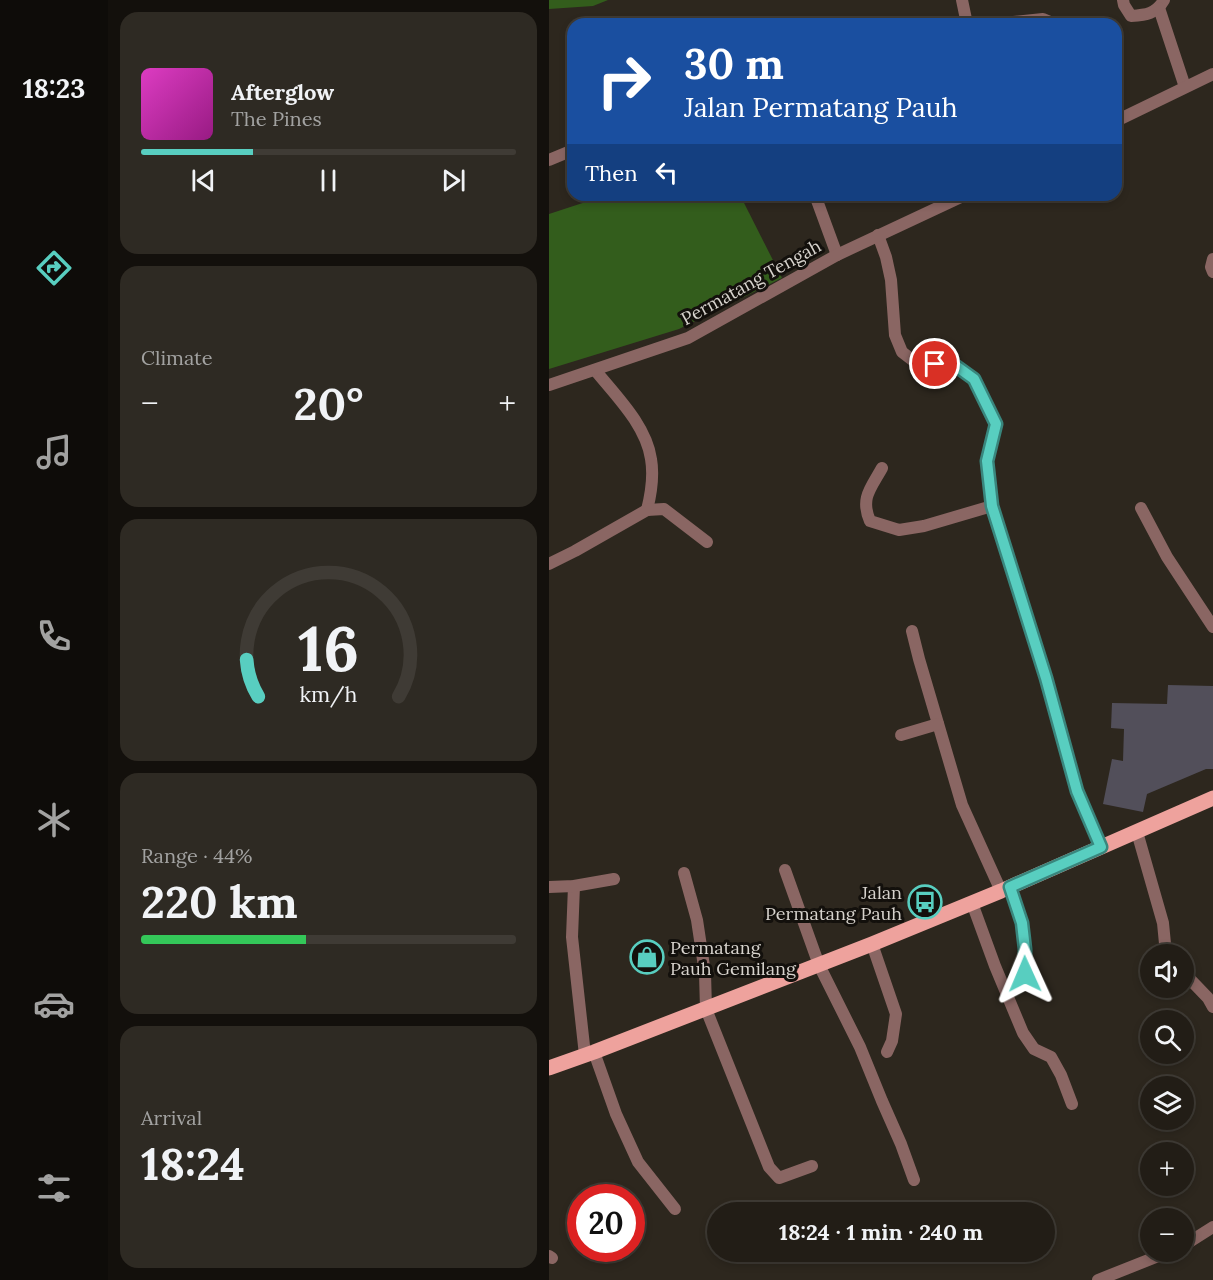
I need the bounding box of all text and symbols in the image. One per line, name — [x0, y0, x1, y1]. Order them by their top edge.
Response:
text: 30 m — [684, 37, 784, 91]
icon: right — [585, 42, 663, 120]
text: 18:23 — [23, 71, 85, 105]
text: Afterglow — [231, 78, 334, 106]
text: Jalan Permatang Pauh — [684, 90, 958, 124]
text: The Pines — [231, 106, 322, 131]
icon: left — [650, 156, 683, 189]
text: Then — [585, 159, 638, 187]
icon: previous — [187, 164, 220, 197]
icon: pause — [312, 164, 345, 197]
icon: next — [437, 164, 470, 197]
street label: Permatang Tengah — [677, 234, 825, 330]
icon: directions — [33, 247, 75, 289]
pin — [909, 338, 960, 389]
text: Climate — [141, 345, 213, 370]
icon: arrive — [918, 347, 951, 380]
text: 20° — [294, 375, 363, 432]
text: − — [141, 382, 159, 424]
text: + — [498, 382, 516, 424]
icon: music — [33, 431, 75, 473]
text: 16 — [298, 608, 359, 688]
icon: phone — [33, 615, 75, 657]
text: km/h — [300, 680, 358, 708]
icon: climate — [33, 799, 75, 841]
text: Range · 44% — [141, 843, 252, 868]
text: 220 km — [141, 873, 298, 930]
place label: Jalan Permatang Pauh — [765, 881, 902, 925]
bus stop icon: Jalan Permatang Pauh — [907, 884, 943, 920]
place label: Permatang Pauh Gemilang — [670, 936, 797, 980]
shop icon: Permatang Pauh Gemilang — [629, 939, 665, 975]
position arrow — [993, 942, 1057, 1006]
map controls — [1140, 944, 1194, 1262]
button: sound — [1140, 944, 1194, 998]
icon: car — [33, 983, 75, 1025]
button: search — [1140, 1010, 1194, 1064]
button: layers — [1140, 1076, 1194, 1130]
text: Arrival — [141, 1105, 202, 1130]
text: 18:24 — [141, 1135, 245, 1192]
button: + — [1140, 1142, 1194, 1196]
icon: filters — [33, 1167, 75, 1209]
speed limit sign: 20 — [567, 1184, 645, 1262]
button: − — [1140, 1208, 1194, 1262]
text: 18:24 · 1 min · 240 m — [779, 1218, 983, 1246]

